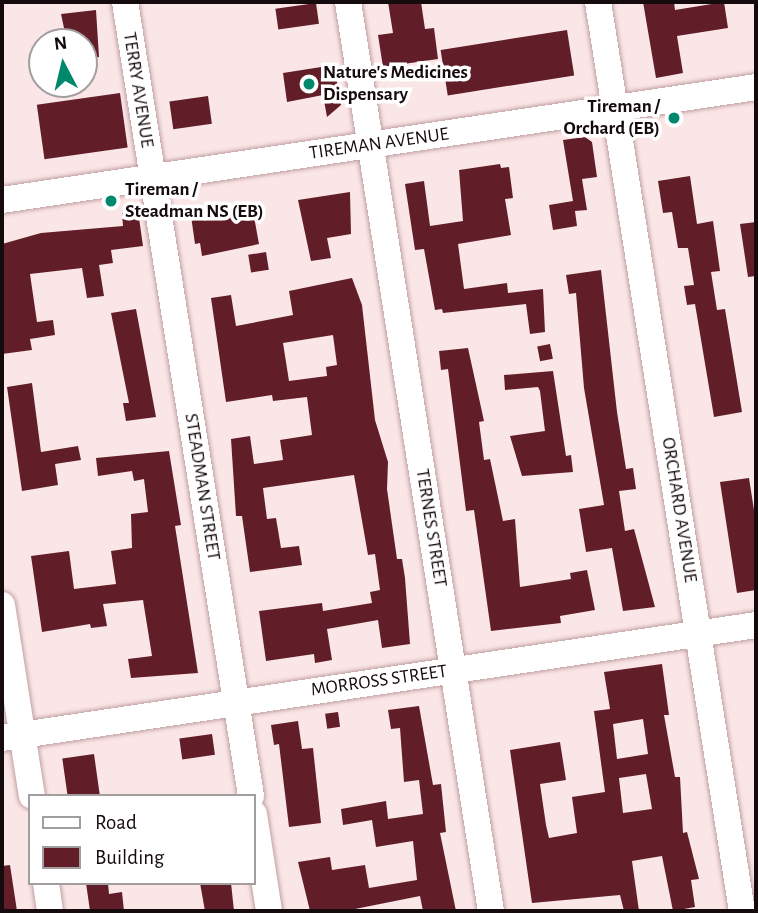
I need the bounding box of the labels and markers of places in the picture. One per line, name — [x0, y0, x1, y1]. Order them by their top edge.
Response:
place label: Nature's Medicines Dispensary — [323, 62, 468, 106]
marker: Nature's Medicines Dispensary — [301, 76, 317, 92]
place label: Tireman / Orchard (EB) — [563, 96, 660, 140]
marker: Tireman / Orchard (EB) — [666, 110, 682, 126]
place label: Tireman / Steadman NS (EB) — [125, 179, 264, 223]
marker: Tireman / Steadman NS (EB) — [103, 193, 119, 209]

